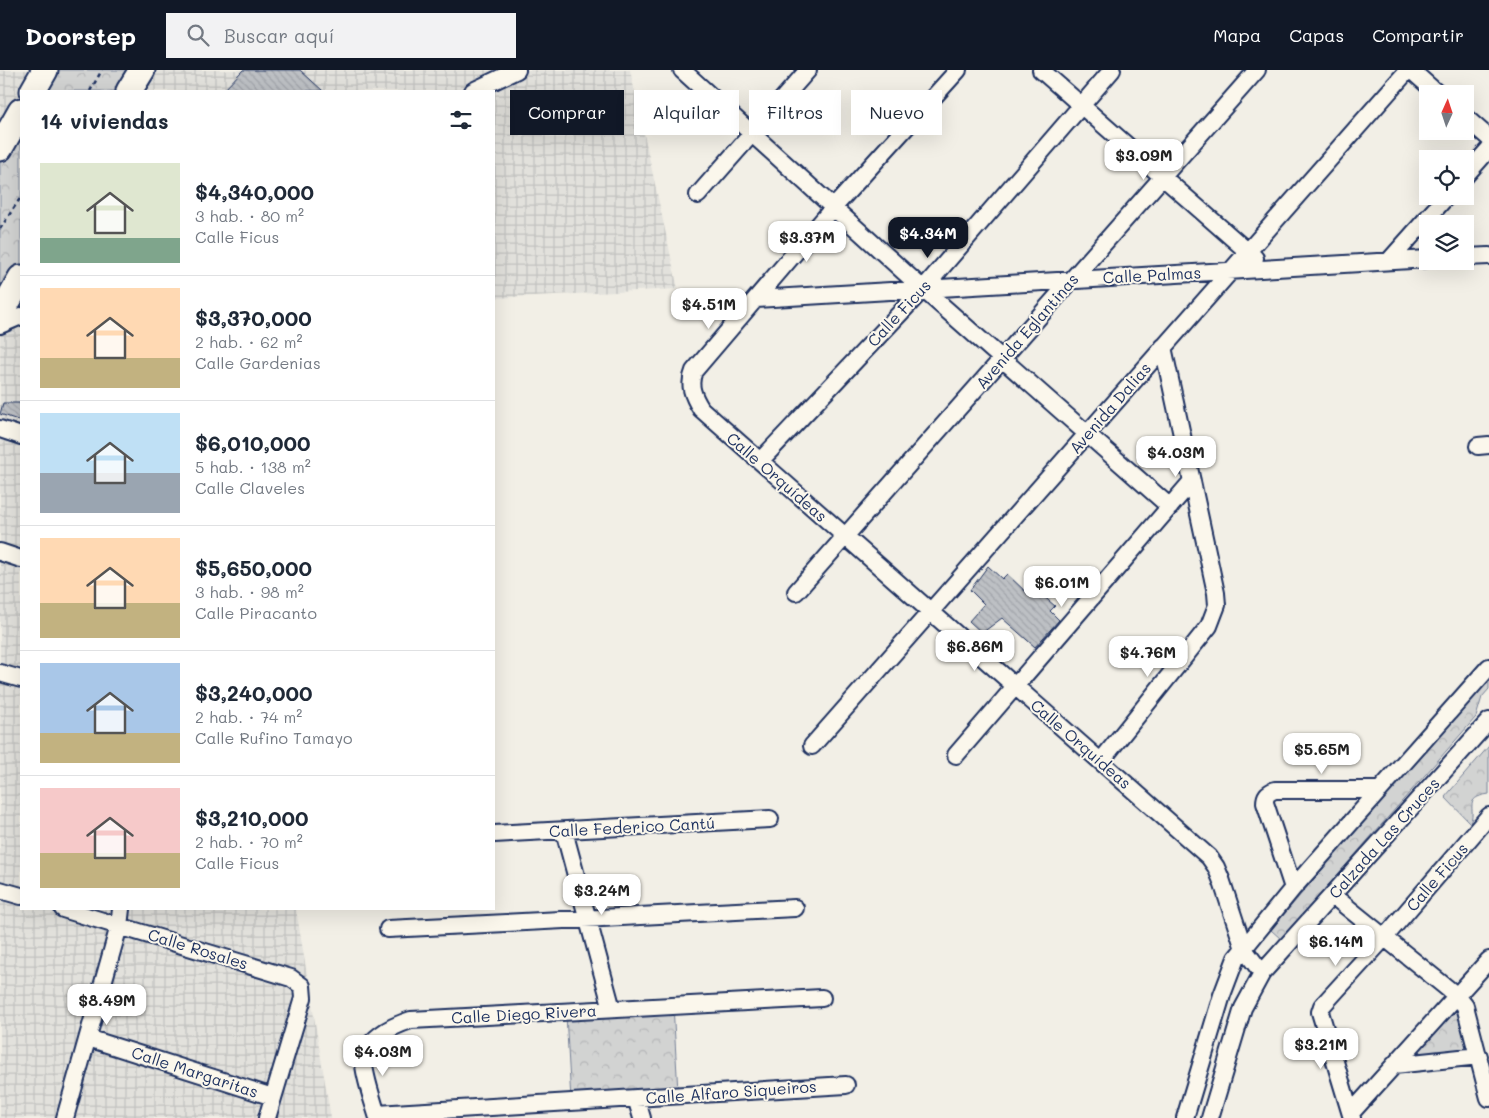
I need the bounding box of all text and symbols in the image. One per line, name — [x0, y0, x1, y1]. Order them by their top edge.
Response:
search box — [166, 13, 516, 58]
text: Doorstep — [25, 20, 136, 51]
icon: search — [184, 21, 212, 49]
text: Buscar aquí — [224, 23, 334, 48]
text: Mapa — [1213, 23, 1261, 47]
text: Capas — [1289, 23, 1344, 47]
text: Compartir — [1372, 23, 1464, 47]
north arrow — [1419, 85, 1474, 140]
map controls — [1419, 85, 1474, 270]
chip: Comprar — [510, 90, 624, 135]
chip: Alquilar — [634, 90, 739, 135]
chip: Filtros — [749, 90, 841, 135]
chip: Nuevo — [851, 90, 942, 135]
icon: filters — [447, 106, 475, 134]
text: 14 viviendas — [40, 107, 168, 134]
pin: $3.09M — [1103, 138, 1185, 181]
text: $3.09M — [1115, 144, 1173, 165]
button: locate — [1419, 150, 1474, 205]
text: $4,340,000 — [195, 178, 314, 205]
icon: home — [80, 183, 140, 243]
text: 3 hab. · 80 m² — [195, 205, 304, 226]
button: layers — [1419, 215, 1474, 270]
pin: $4.34M — [887, 216, 969, 259]
pin: $3.37M — [766, 220, 848, 263]
text: $4.34M — [899, 222, 957, 243]
text: Calle Ficus — [195, 226, 279, 247]
text: $3.37M — [779, 226, 835, 247]
street label: Calle Palmas — [1102, 261, 1202, 288]
street label: Avenida Eglantinas — [971, 268, 1083, 393]
street label: Calle Ficus — [862, 275, 935, 351]
pin: $4.51M — [668, 288, 750, 330]
text: $4.51M — [682, 293, 736, 314]
text: $3,370,000 — [195, 304, 312, 331]
icon: home — [80, 308, 140, 368]
text: 2 hab. · 62 m² — [195, 331, 303, 352]
text: Calle Gardenias — [195, 352, 321, 373]
street label: Avenida Dalias — [1064, 358, 1155, 458]
street label: Calle Orquídeas — [723, 427, 832, 526]
text: $6,010,000 — [195, 429, 310, 456]
icon: home — [80, 433, 140, 493]
pin: $4.03M — [1135, 436, 1217, 478]
text: $4.03M — [1147, 441, 1205, 462]
text: 5 hab. · 138 m² — [195, 456, 311, 477]
text: Calle Claveles — [195, 477, 305, 498]
text: $5,650,000 — [195, 554, 312, 581]
icon: home — [80, 558, 140, 618]
pin: $6.01M — [1021, 566, 1103, 608]
text: $6.01M — [1035, 571, 1089, 592]
text: 3 hab. · 98 m² — [195, 581, 304, 602]
text: Calle Piracanto — [195, 602, 317, 623]
pin: $6.86M — [934, 630, 1016, 672]
text: $6.86M — [946, 635, 1004, 656]
pin: $4.76M — [1107, 636, 1189, 678]
text: $4.76M — [1120, 641, 1176, 662]
text: $3,240,000 — [195, 679, 313, 706]
icon: home — [80, 683, 140, 743]
street label: Calle Orquídeas — [1027, 694, 1136, 793]
text: 2 hab. · 74 m² — [195, 706, 302, 727]
text: Calle Rufino Tamayo — [195, 727, 353, 748]
pin: $5.65M — [1281, 732, 1363, 775]
text: $5.65M — [1294, 738, 1350, 759]
street label: Calzada Las Cruces — [1324, 773, 1444, 903]
text: $3,210,000 — [195, 804, 309, 831]
icon: home — [80, 808, 140, 868]
street label: Calle Federico Cantú — [548, 812, 716, 841]
text: 2 hab. · 70 m² — [195, 831, 303, 852]
street label: Calle Ficus — [1401, 838, 1472, 915]
text: Calle Ficus — [195, 852, 279, 873]
pin: $3.24M — [561, 874, 643, 916]
text: $3.24M — [574, 879, 630, 900]
street label: Calle Rosales — [146, 923, 251, 974]
pin: $6.14M — [1295, 924, 1377, 967]
text: $6.14M — [1309, 930, 1363, 951]
pin: $8.49M — [66, 984, 148, 1026]
text: $8.49M — [78, 989, 136, 1010]
street label: Calle Diego Rivera — [451, 999, 597, 1028]
pin: $3.21M — [1280, 1028, 1362, 1070]
text: $3.21M — [1294, 1033, 1348, 1054]
pin: $4.03M — [342, 1034, 424, 1077]
text: $4.03M — [354, 1040, 412, 1061]
street label: Calle Margaritas — [129, 1041, 261, 1102]
street label: Calle Alfaro Siqueiros — [645, 1075, 817, 1108]

